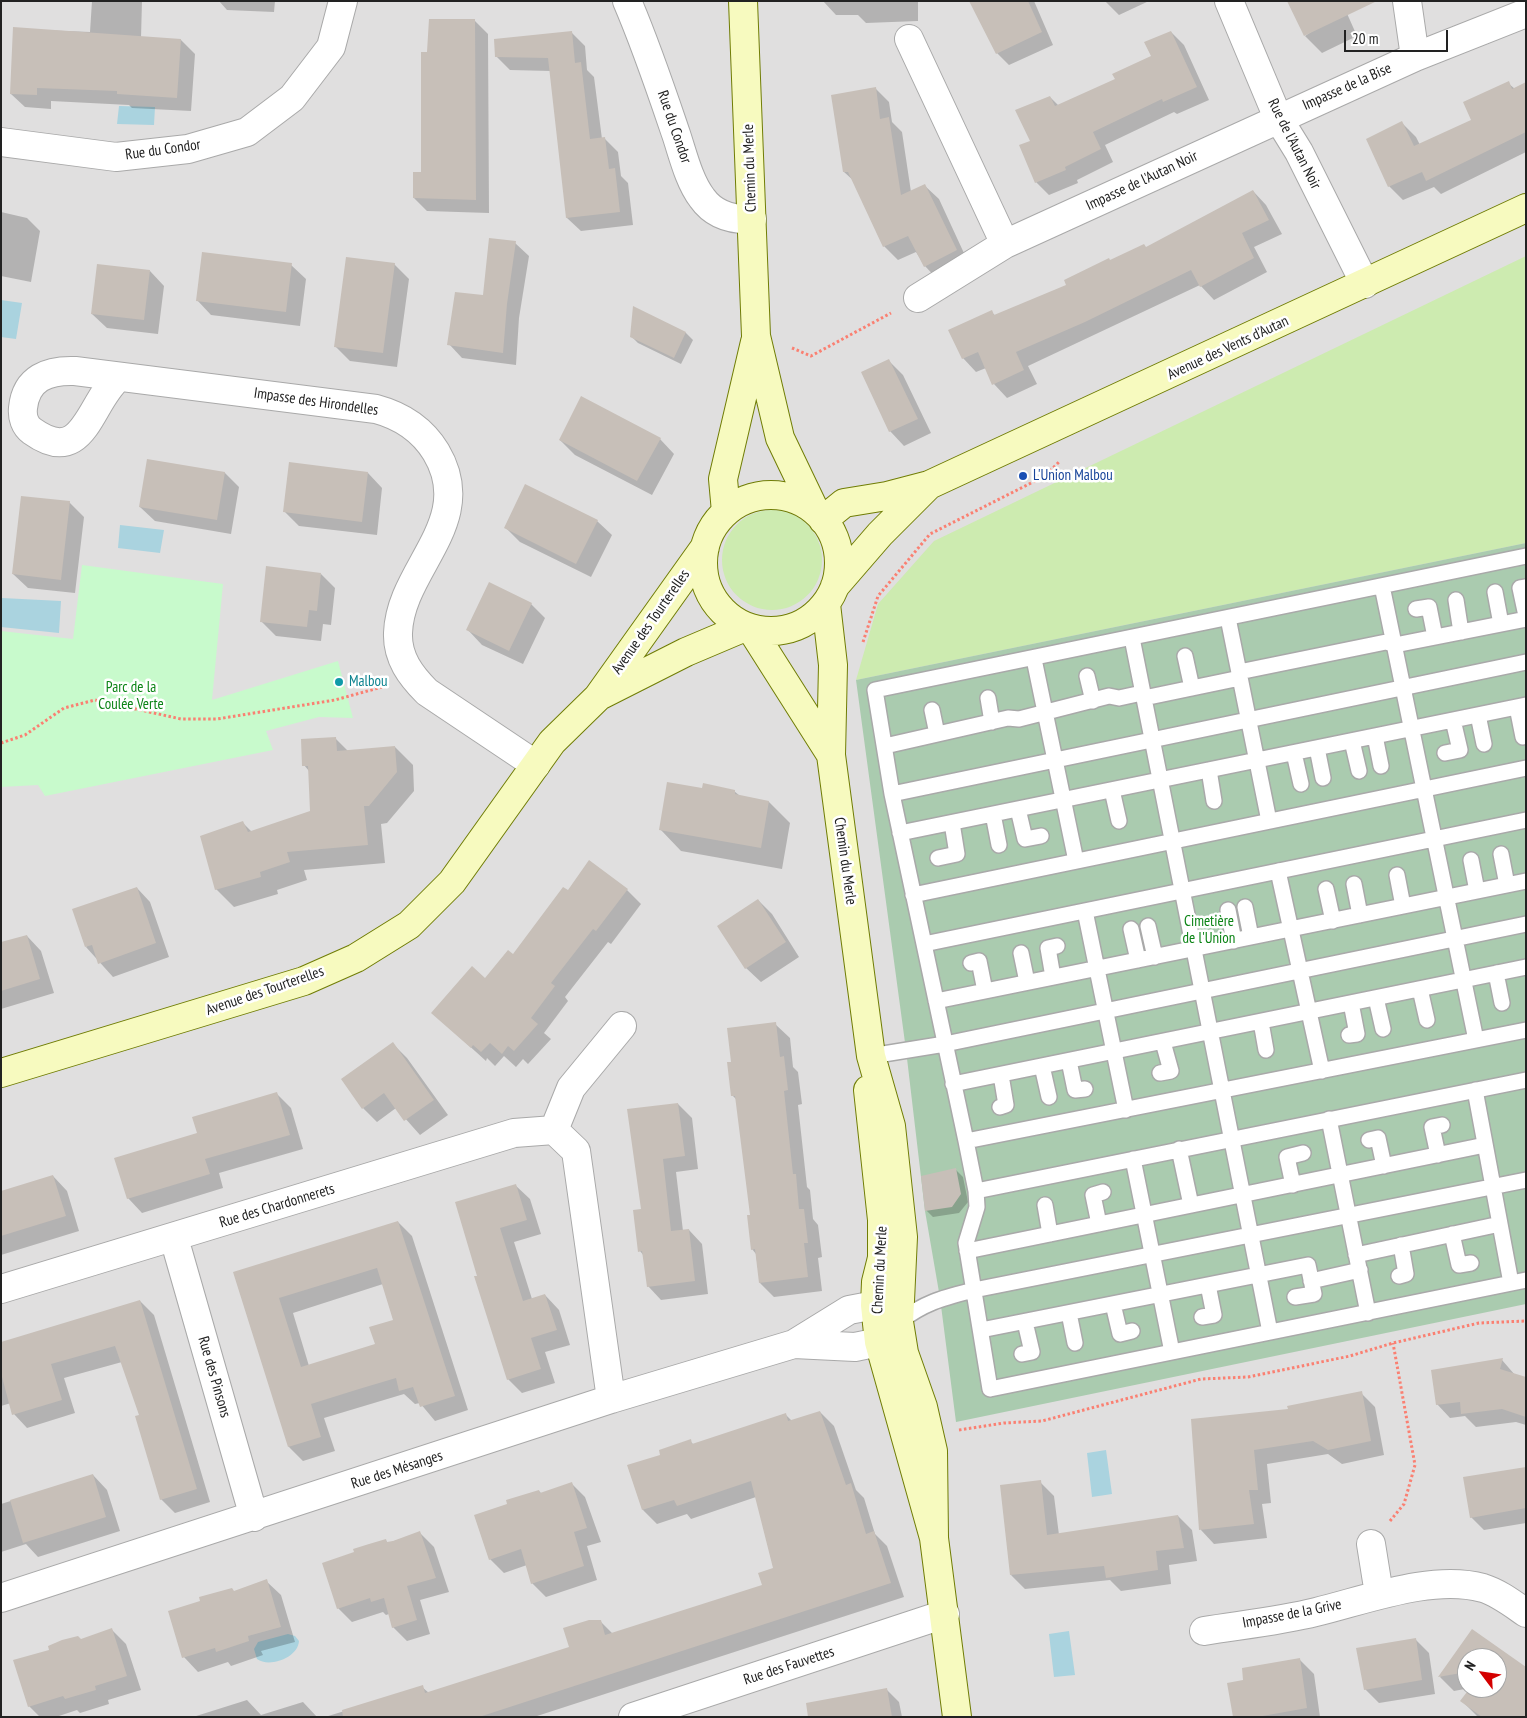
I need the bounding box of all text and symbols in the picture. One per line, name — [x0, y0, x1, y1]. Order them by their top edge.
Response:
scale bar — [1347, 20, 1451, 52]
text: 20 m — [1352, 29, 1378, 48]
street label: Impasse de la Bise — [1300, 59, 1394, 115]
street label: Rue du Condor — [653, 88, 695, 166]
street label: Rue de l'Autan Noir — [1263, 96, 1325, 192]
street label: Chemin du Merle — [739, 124, 761, 212]
street label: Rue du Condor — [124, 136, 202, 164]
street label: Impasse de l'Autan Noir — [1083, 147, 1201, 215]
street label: Avenue des Vents d'Autan — [1165, 312, 1291, 384]
street label: Impasse des Hirondelles — [253, 384, 379, 420]
place label: L'Union Malbou — [1033, 467, 1113, 485]
marker: L'Union Malbou — [1017, 470, 1029, 482]
street label: Avenue des Tourterelles — [608, 566, 694, 678]
place label: Malbou — [349, 673, 388, 691]
marker: Malbou — [333, 676, 345, 688]
park label: Parc de la Coulée Verte — [98, 679, 164, 714]
street label: Chemin du Merle — [830, 816, 860, 906]
park label: Cimetière de l'Union — [1183, 913, 1235, 948]
street label: Avenue des Tourterelles — [204, 962, 326, 1020]
street label: Rue des Chardonnerets — [217, 1180, 337, 1232]
street label: Chemin du Merle — [869, 1225, 891, 1315]
street label: Rue des Pinsons — [194, 1334, 234, 1420]
street label: Rue des Mésanges — [349, 1447, 445, 1493]
street label: Impasse de la Grive — [1241, 1596, 1343, 1632]
street label: Rue des Fauvettes — [741, 1643, 837, 1689]
north arrow — [1457, 1648, 1507, 1698]
text: N — [1460, 1658, 1480, 1674]

